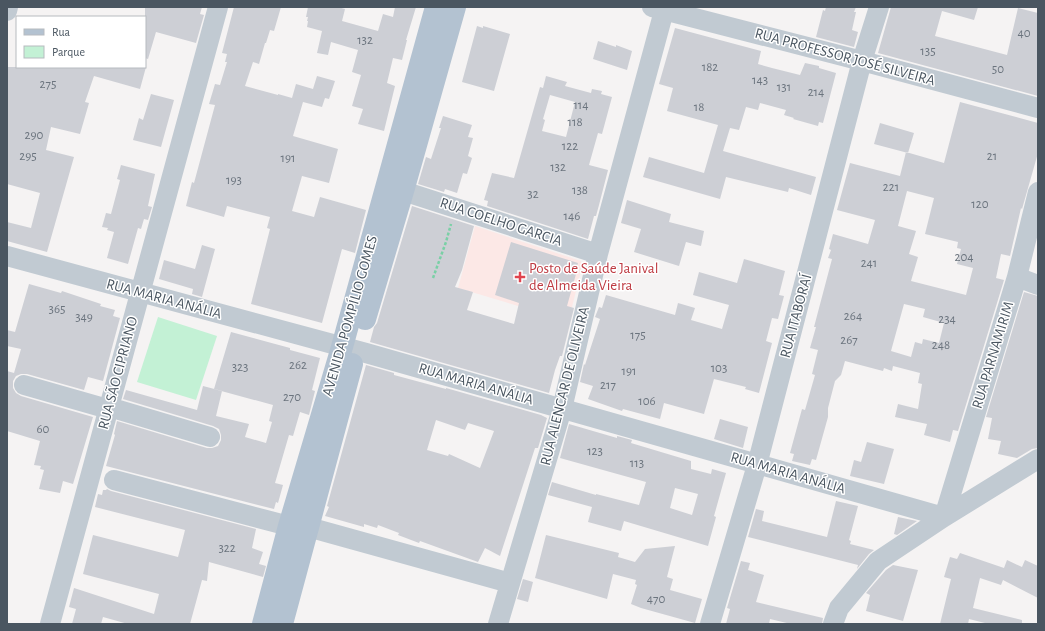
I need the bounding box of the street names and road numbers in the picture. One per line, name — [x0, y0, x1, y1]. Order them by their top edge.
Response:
street label: RUA PROFESSOR JOSÉ SILVEIRA — [753, 24, 938, 88]
street label: RUA COELHO GARCIA — [438, 195, 564, 249]
street label: AVENIDA POMPÍLIO GOMES — [318, 233, 380, 398]
street label: RUA ITABORAÍ — [776, 272, 814, 359]
street label: RUA MARIA ANÁLIA — [105, 274, 224, 322]
street label: RUA PARNAMIRIM — [970, 300, 1016, 410]
street label: RUA ALENCAR DE OLIVEIRA — [538, 305, 592, 467]
street label: RUA SÃO CIPRIANO — [95, 315, 140, 431]
street label: RUA MARIA ANÁLIA — [417, 358, 536, 408]
street label: RUA MARIA ANÁLIA — [729, 447, 848, 497]

